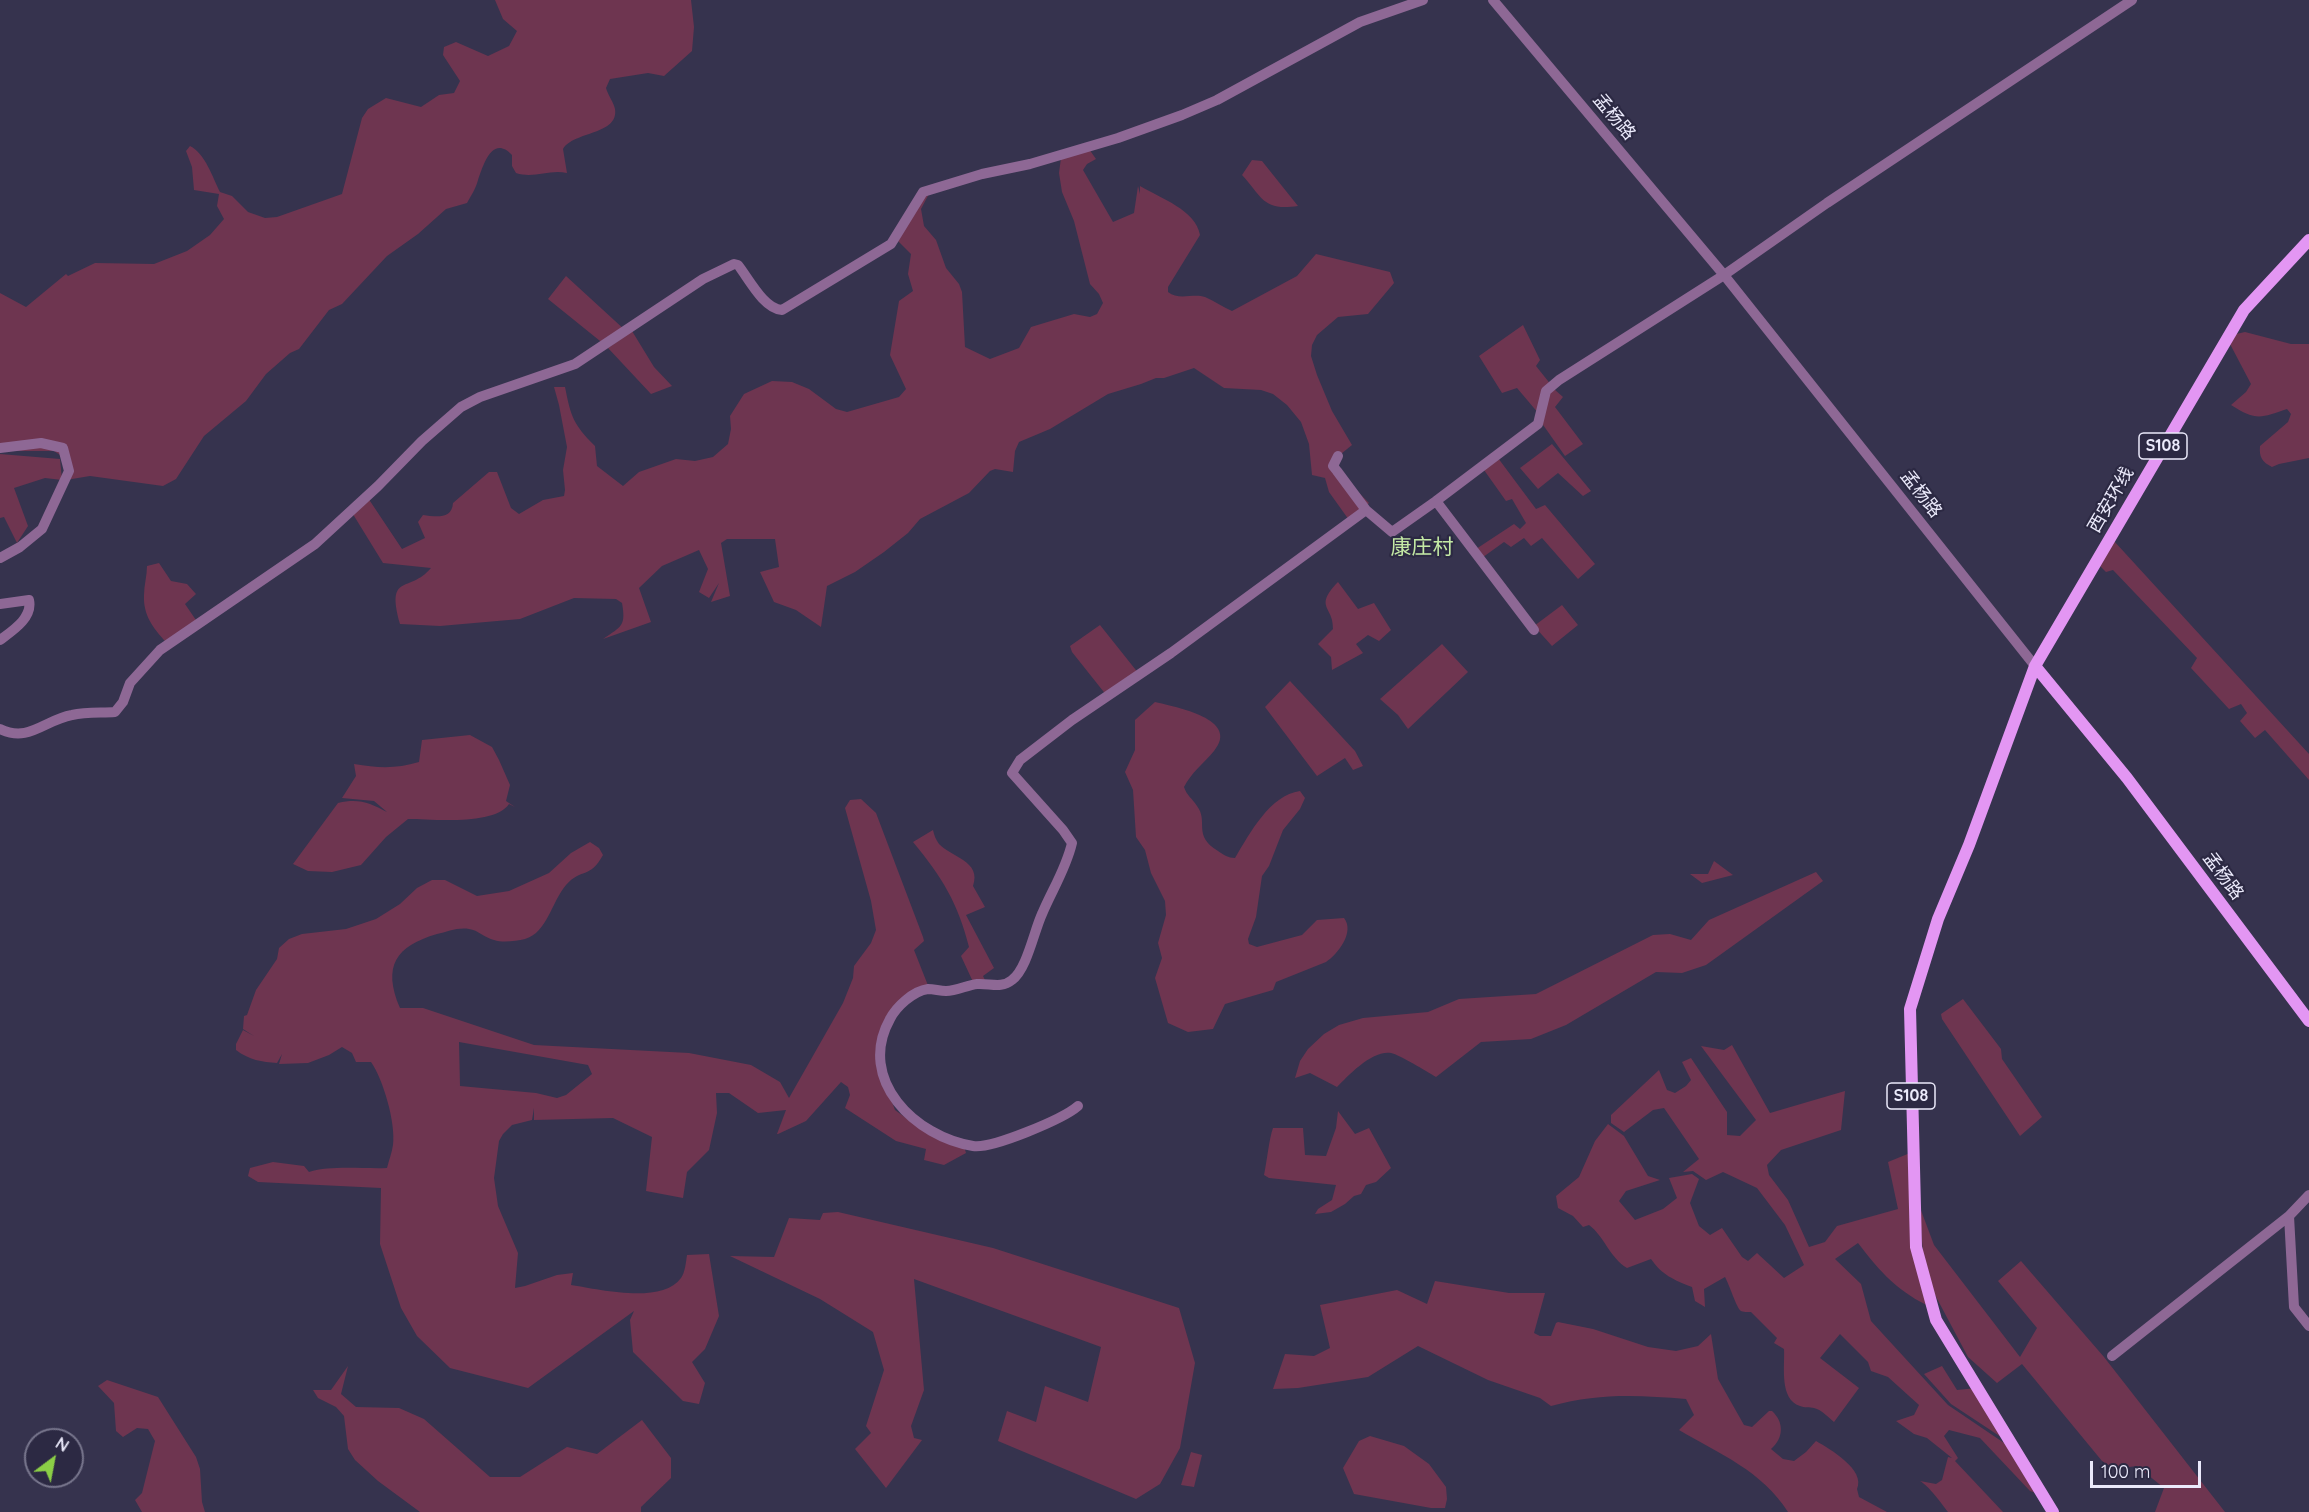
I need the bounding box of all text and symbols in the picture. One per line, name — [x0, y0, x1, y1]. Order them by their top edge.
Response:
street label: 孟杨路 — [1588, 89, 1640, 145]
road number: S108 — [2139, 433, 2187, 459]
street label: 西安环线 — [2084, 463, 2138, 537]
street label: 孟杨路 — [1896, 466, 1946, 522]
district label: 康庄村 — [1391, 535, 1453, 561]
street label: 孟杨路 — [2198, 848, 2248, 904]
road number: S108 — [1887, 1083, 1935, 1109]
north arrow — [24, 1428, 84, 1488]
text: N — [52, 1433, 73, 1456]
scale bar — [2093, 1449, 2204, 1487]
text: 100 m — [2101, 1460, 2150, 1483]

